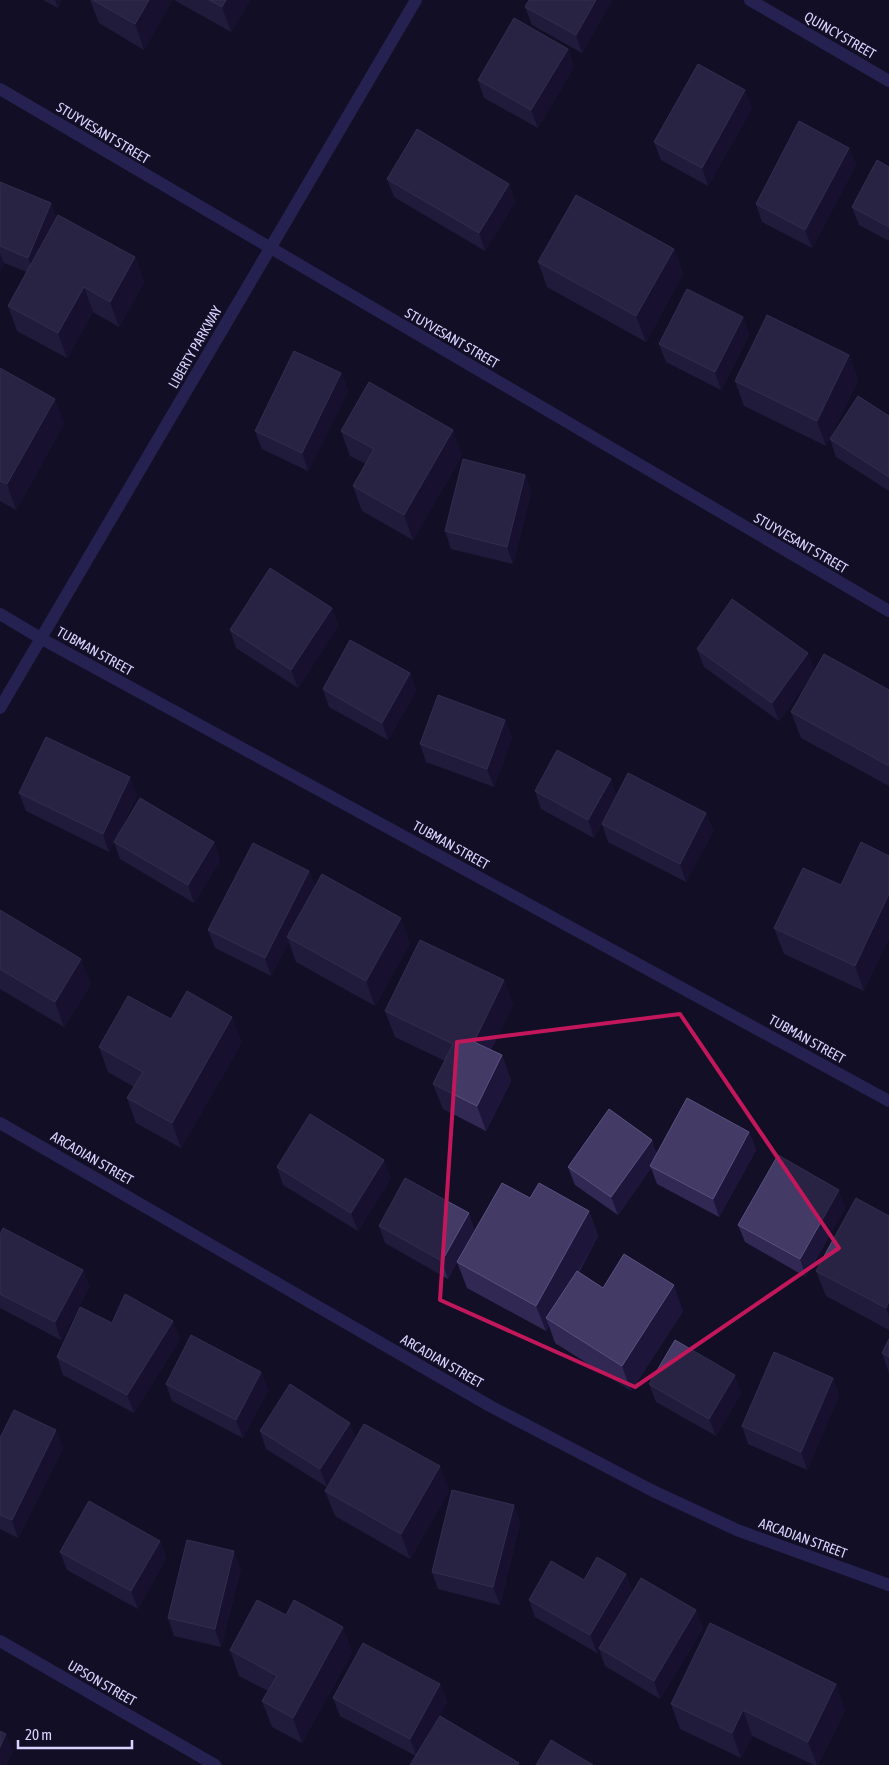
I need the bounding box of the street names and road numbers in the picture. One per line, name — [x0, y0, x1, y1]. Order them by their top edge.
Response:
street label: QUINCY STREET — [801, 8, 879, 62]
street label: STUYVESANT STREET — [54, 99, 152, 167]
street label: LIBERTY PARKWAY — [165, 302, 225, 391]
street label: STUYVESANT STREET — [402, 305, 502, 371]
street label: STUYVESANT STREET — [751, 510, 851, 576]
street label: TUBMAN STREET — [54, 624, 136, 678]
street label: TUBMAN STREET — [410, 818, 492, 872]
street label: TUBMAN STREET — [766, 1012, 848, 1066]
street label: ARCADIAN STREET — [48, 1128, 136, 1188]
street label: ARCADIAN STREET — [398, 1331, 486, 1391]
street label: ARCADIAN STREET — [757, 1515, 849, 1561]
street label: UPSON STREET — [65, 1657, 139, 1709]

